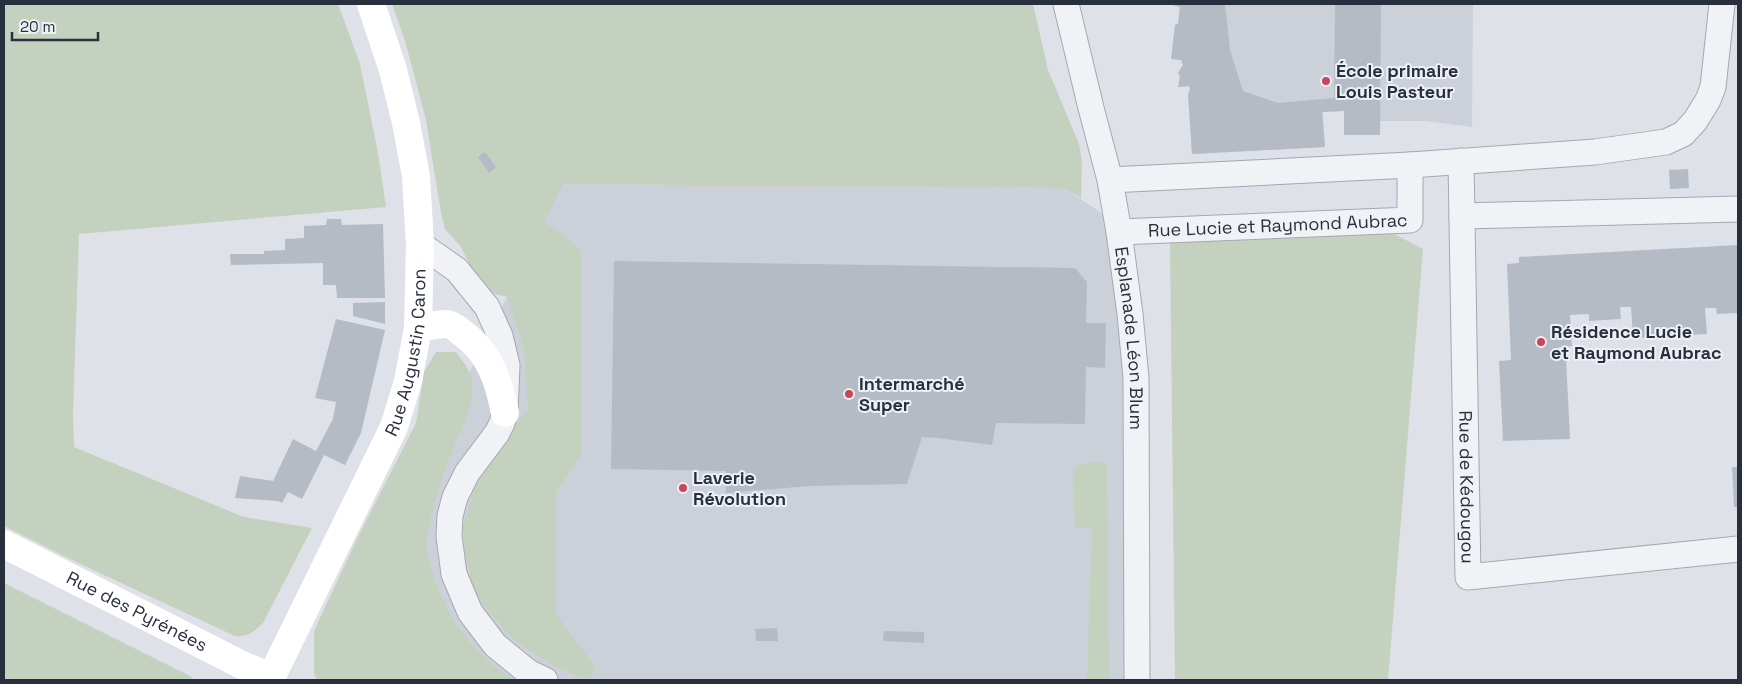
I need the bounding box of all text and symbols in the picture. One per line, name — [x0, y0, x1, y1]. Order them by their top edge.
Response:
scale bar — [12, 10, 99, 42]
text: 20 m — [20, 17, 55, 36]
place label: École primaire Louis Pasteur — [1336, 59, 1458, 103]
marker: École primaire Louis Pasteur — [1320, 75, 1332, 87]
street label: Rue Lucie et Raymond Aubrac — [1148, 208, 1408, 242]
street label: Esplanade Léon Blum — [1110, 245, 1148, 430]
street label: Rue Augustin Caron — [379, 268, 430, 440]
place label: Résidence Lucie et Raymond Aubrac — [1551, 320, 1721, 364]
marker: Résidence Lucie et Raymond Aubrac — [1535, 336, 1547, 348]
place label: Intermarché Super — [859, 372, 965, 416]
marker: Intermarché Super — [843, 388, 855, 400]
street label: Rue de Kédougou — [1454, 410, 1480, 564]
place label: Laverie Révolution — [693, 466, 786, 510]
marker: Laverie Révolution — [677, 482, 689, 494]
street label: Rue des Pyrénées — [63, 566, 211, 656]

